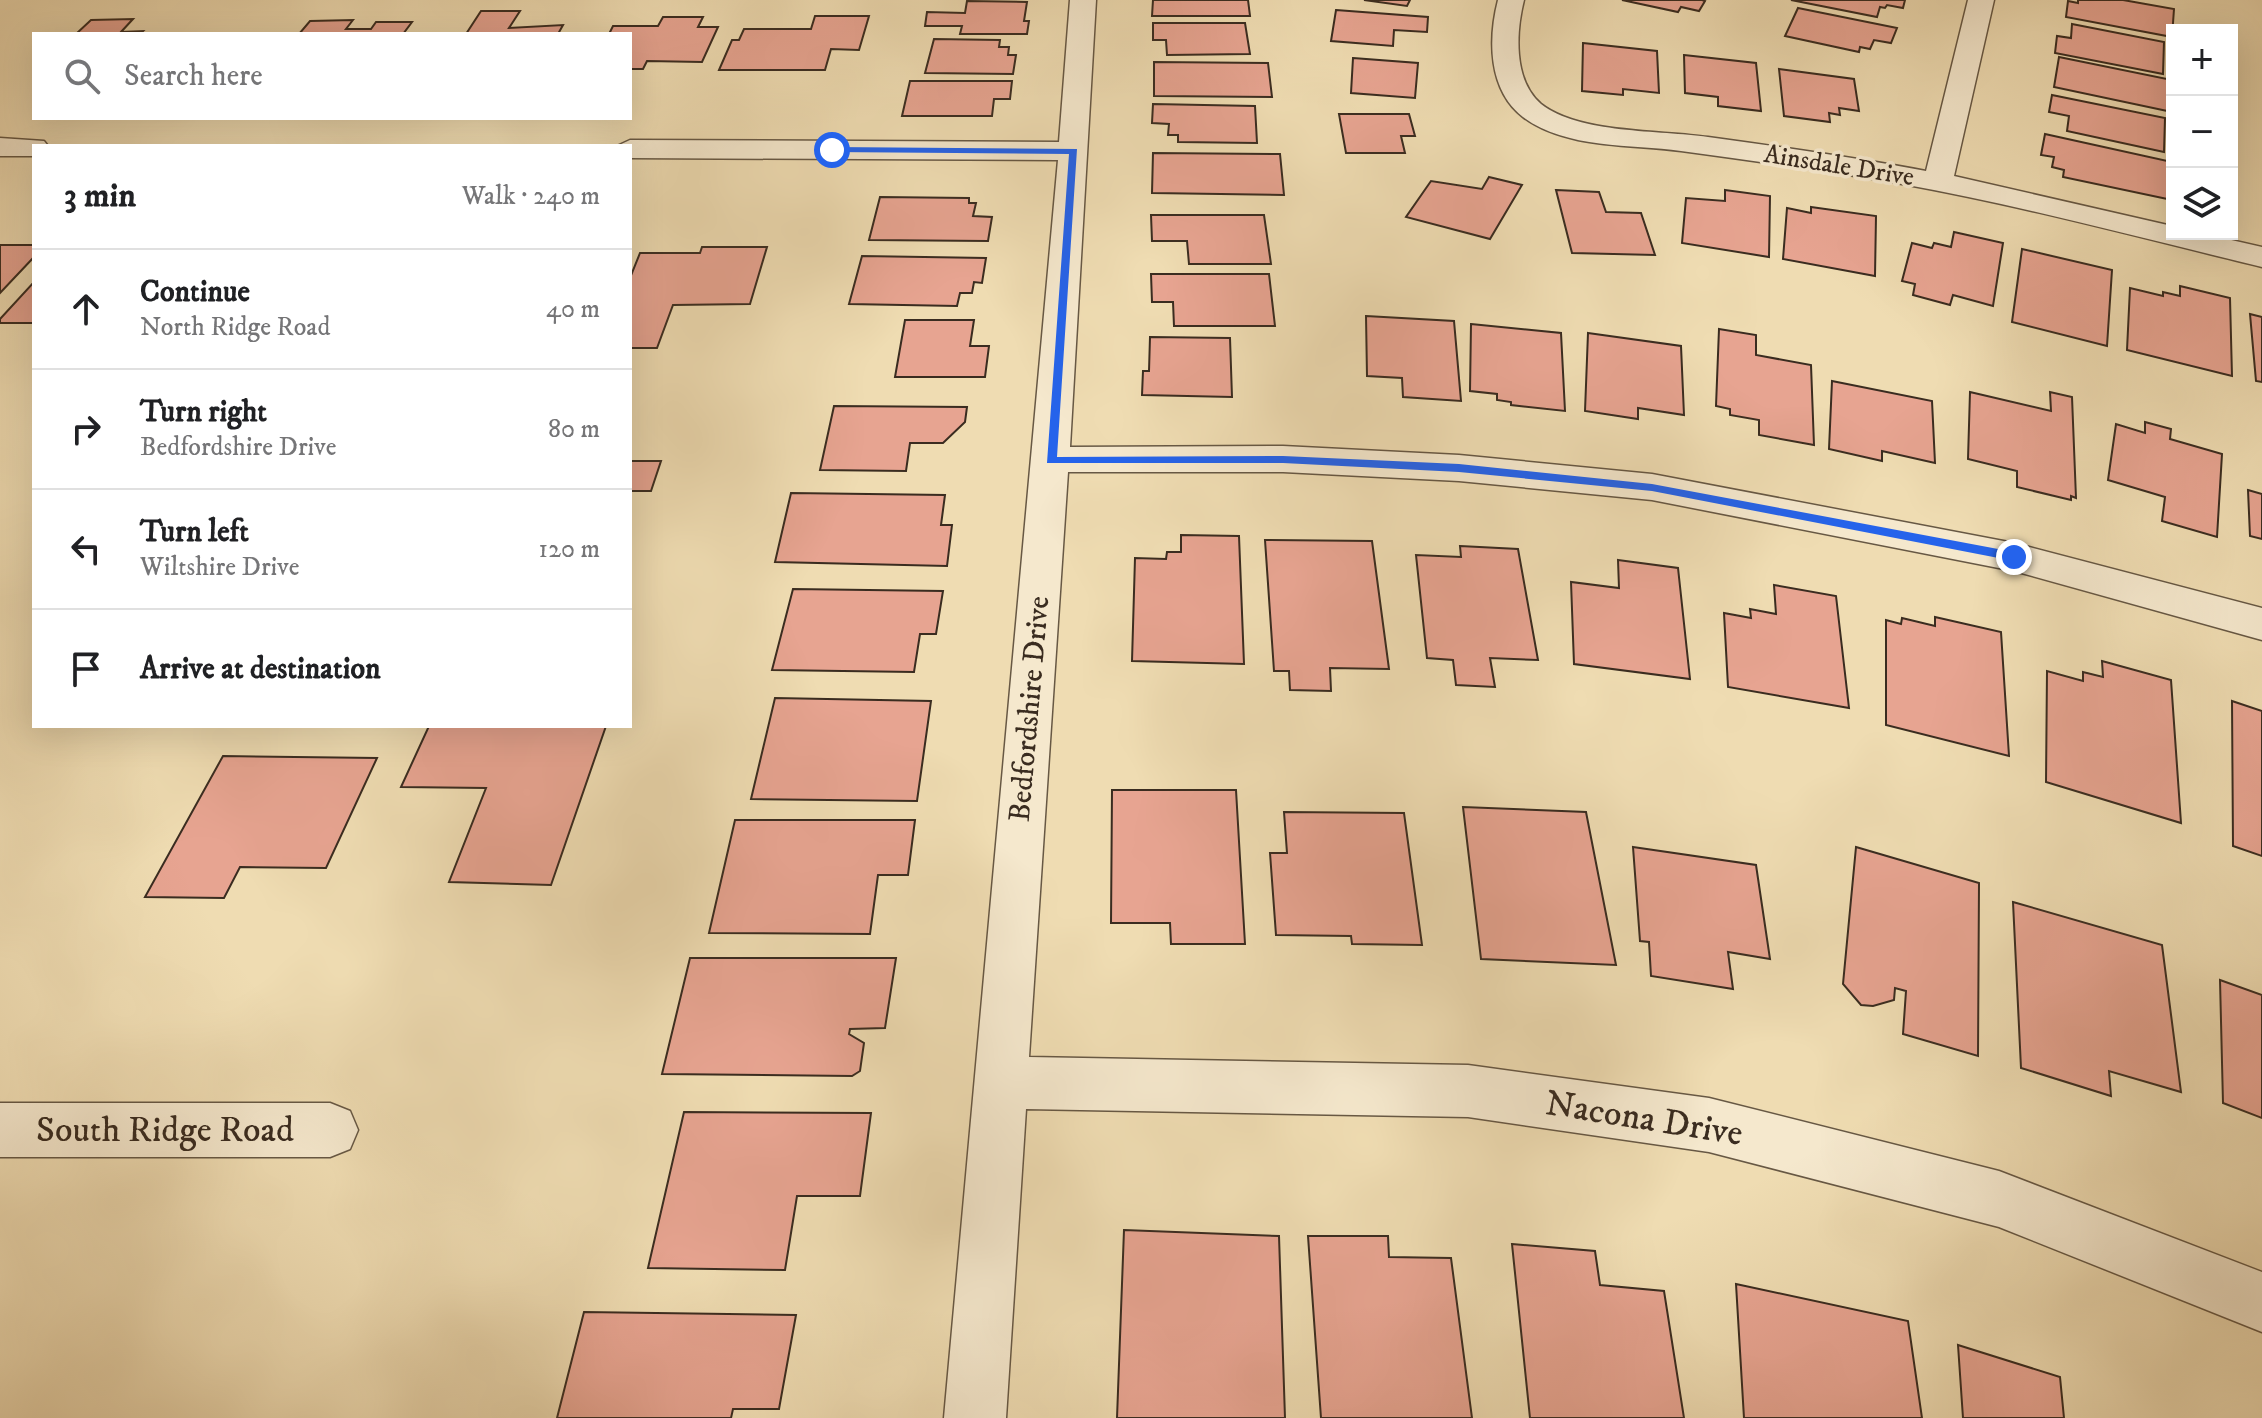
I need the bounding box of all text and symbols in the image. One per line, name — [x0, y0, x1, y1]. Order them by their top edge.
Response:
map controls — [2166, 24, 2238, 240]
button: + — [2166, 24, 2238, 96]
search box — [32, 32, 632, 120]
icon: search — [60, 54, 104, 98]
text: Search here — [124, 58, 263, 95]
button: − — [2166, 96, 2238, 168]
route start — [814, 132, 850, 168]
street label: Ainsdale Drive — [1762, 138, 1916, 194]
button: layers — [2166, 168, 2238, 240]
text: 3 min — [64, 175, 136, 217]
text: Walk · 240 m — [462, 180, 600, 213]
text: Continue — [140, 274, 250, 311]
icon: ahead — [64, 287, 108, 331]
text: 40 m — [546, 293, 600, 326]
text: North Ridge Road — [140, 311, 330, 344]
text: Turn right — [140, 394, 267, 431]
icon: right — [64, 407, 108, 451]
text: 80 m — [548, 413, 600, 446]
text: Bedfordshire Drive — [140, 431, 336, 464]
text: Turn left — [140, 514, 249, 551]
icon: left — [64, 527, 108, 571]
text: 120 m — [539, 533, 600, 566]
route end — [1996, 539, 2032, 575]
text: Wiltshire Drive — [140, 551, 299, 584]
street label: Bedfordshire Drive — [1002, 595, 1058, 823]
icon: arrive — [64, 647, 108, 691]
text: Arrive at destination — [140, 651, 381, 688]
street label: Nacona Drive — [1542, 1081, 1746, 1157]
street label: South Ridge Road — [36, 1108, 294, 1153]

